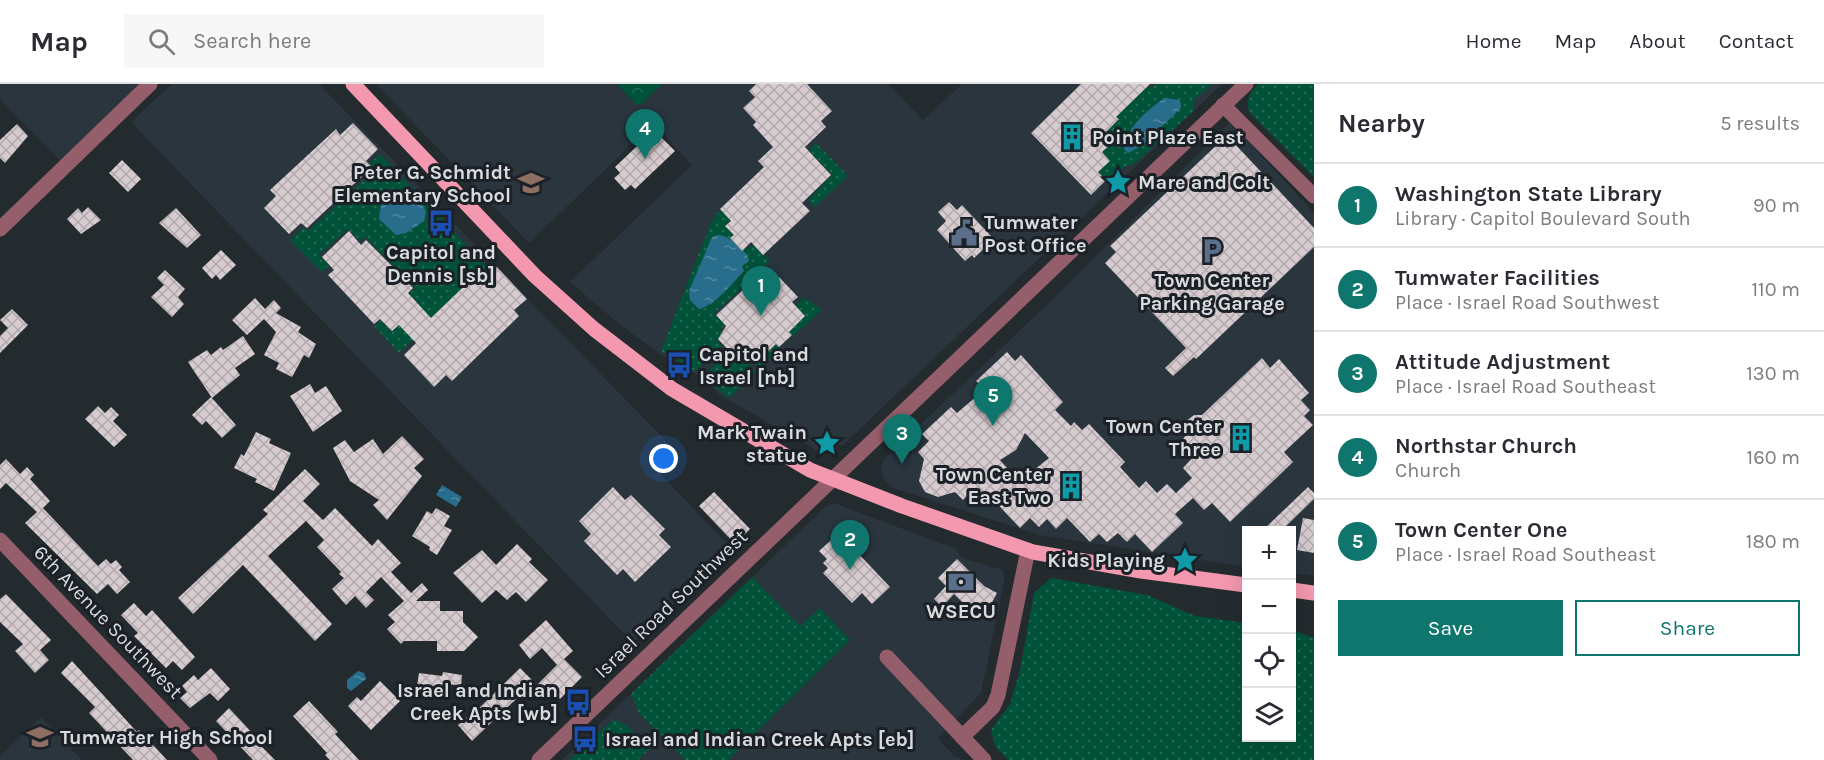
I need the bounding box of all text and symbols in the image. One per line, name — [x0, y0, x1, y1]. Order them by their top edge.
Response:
search box — [124, 14, 544, 68]
text: Map — [30, 25, 88, 58]
icon: search — [145, 25, 178, 58]
text: Search here — [193, 28, 311, 54]
text: Home — [1466, 29, 1522, 53]
text: Map — [1555, 29, 1596, 53]
text: About — [1629, 29, 1686, 53]
text: Contact — [1719, 29, 1794, 53]
text: Nearby — [1338, 108, 1425, 139]
pin: 4 — [626, 110, 664, 159]
text: 5 results — [1720, 112, 1800, 135]
building icon: Point Plaze East — [1057, 122, 1087, 152]
place label: Point Plaze East — [1092, 126, 1244, 149]
place label: Peter G. Schmidt Elementary School — [333, 161, 511, 207]
place icon: Mare and Colt — [1103, 167, 1133, 197]
school or university icon: Peter G. Schmidt Elementary School — [516, 168, 546, 198]
place label: Mare and Colt — [1138, 171, 1270, 194]
text: Washington State Library — [1395, 181, 1662, 207]
text: 1 — [1354, 194, 1361, 217]
text: 90 m — [1753, 194, 1800, 217]
text: Library · Capitol Boulevard South — [1395, 207, 1691, 230]
bus stop icon: Capitol and Dennis [sb] — [426, 208, 456, 238]
place label: Tumwater Post Office — [984, 211, 1087, 257]
public building icon: Tumwater Post Office — [949, 218, 979, 248]
parking icon: Town Center Parking Garage — [1197, 236, 1227, 266]
place label: Capitol and Dennis [sb] — [386, 241, 496, 287]
text: Tumwater Facilities — [1395, 265, 1600, 291]
pin: 1 — [742, 266, 780, 316]
place label: Town Center Parking Garage — [1139, 269, 1285, 315]
text: 2 — [1351, 278, 1364, 301]
text: 110 m — [1751, 278, 1800, 301]
text: Place · Israel Road Southwest — [1395, 291, 1660, 314]
place label: Capitol and Israel [nb] — [699, 343, 809, 389]
text: Attitude Adjustment — [1395, 349, 1610, 375]
bus stop icon: Capitol and Israel [nb] — [664, 350, 694, 380]
text: 3 — [1351, 362, 1364, 385]
text: 130 m — [1746, 362, 1800, 385]
text: Place · Israel Road Southeast — [1395, 375, 1656, 398]
pin: 5 — [974, 376, 1012, 426]
pin: 3 — [882, 414, 922, 464]
place label: Town Center Three — [1106, 415, 1221, 461]
place label: Mark Twain statue — [697, 421, 807, 467]
building icon: Town Center Three — [1226, 423, 1256, 453]
place icon: Mark Twain statue — [812, 428, 842, 458]
text: Northstar Church — [1395, 433, 1577, 459]
your location — [649, 444, 678, 473]
text: 4 — [1352, 446, 1363, 469]
text: 160 m — [1747, 446, 1800, 469]
text: Church — [1395, 459, 1461, 482]
place label: Town Center East Two — [936, 463, 1051, 509]
building icon: Town Center East Two — [1056, 471, 1086, 501]
text: Town Center One — [1395, 517, 1567, 543]
pin: 2 — [830, 520, 870, 570]
street label: Israel Road Southwest — [590, 525, 752, 683]
map controls — [1242, 526, 1296, 742]
button: + — [1242, 526, 1296, 580]
text: 5 — [1352, 530, 1363, 553]
text: 180 m — [1746, 530, 1800, 553]
street label: 6th Avenue Southwest — [29, 541, 187, 704]
text: Place · Israel Road Southeast — [1395, 543, 1656, 566]
place icon: Kids Playing — [1170, 545, 1200, 575]
place label: Kids Playing — [1047, 549, 1165, 572]
bank icon: WSECU — [946, 567, 976, 597]
button: − — [1242, 580, 1296, 634]
place label: WSECU — [926, 600, 996, 623]
button: Save — [1338, 600, 1563, 656]
button: Share — [1575, 600, 1800, 656]
button: locate — [1242, 634, 1296, 688]
place label: Israel and Indian Creek Apts [wb] — [397, 679, 558, 725]
bus stop icon: Israel and Indian Creek Apts [wb] — [563, 687, 593, 717]
button: layers — [1242, 688, 1296, 742]
school or university icon: Tumwater High School — [25, 722, 55, 752]
bus stop icon: Israel and Indian Creek Apts [eb] — [570, 724, 600, 754]
place label: Tumwater High School — [60, 726, 273, 749]
place label: Israel and Indian Creek Apts [eb] — [605, 728, 915, 751]

